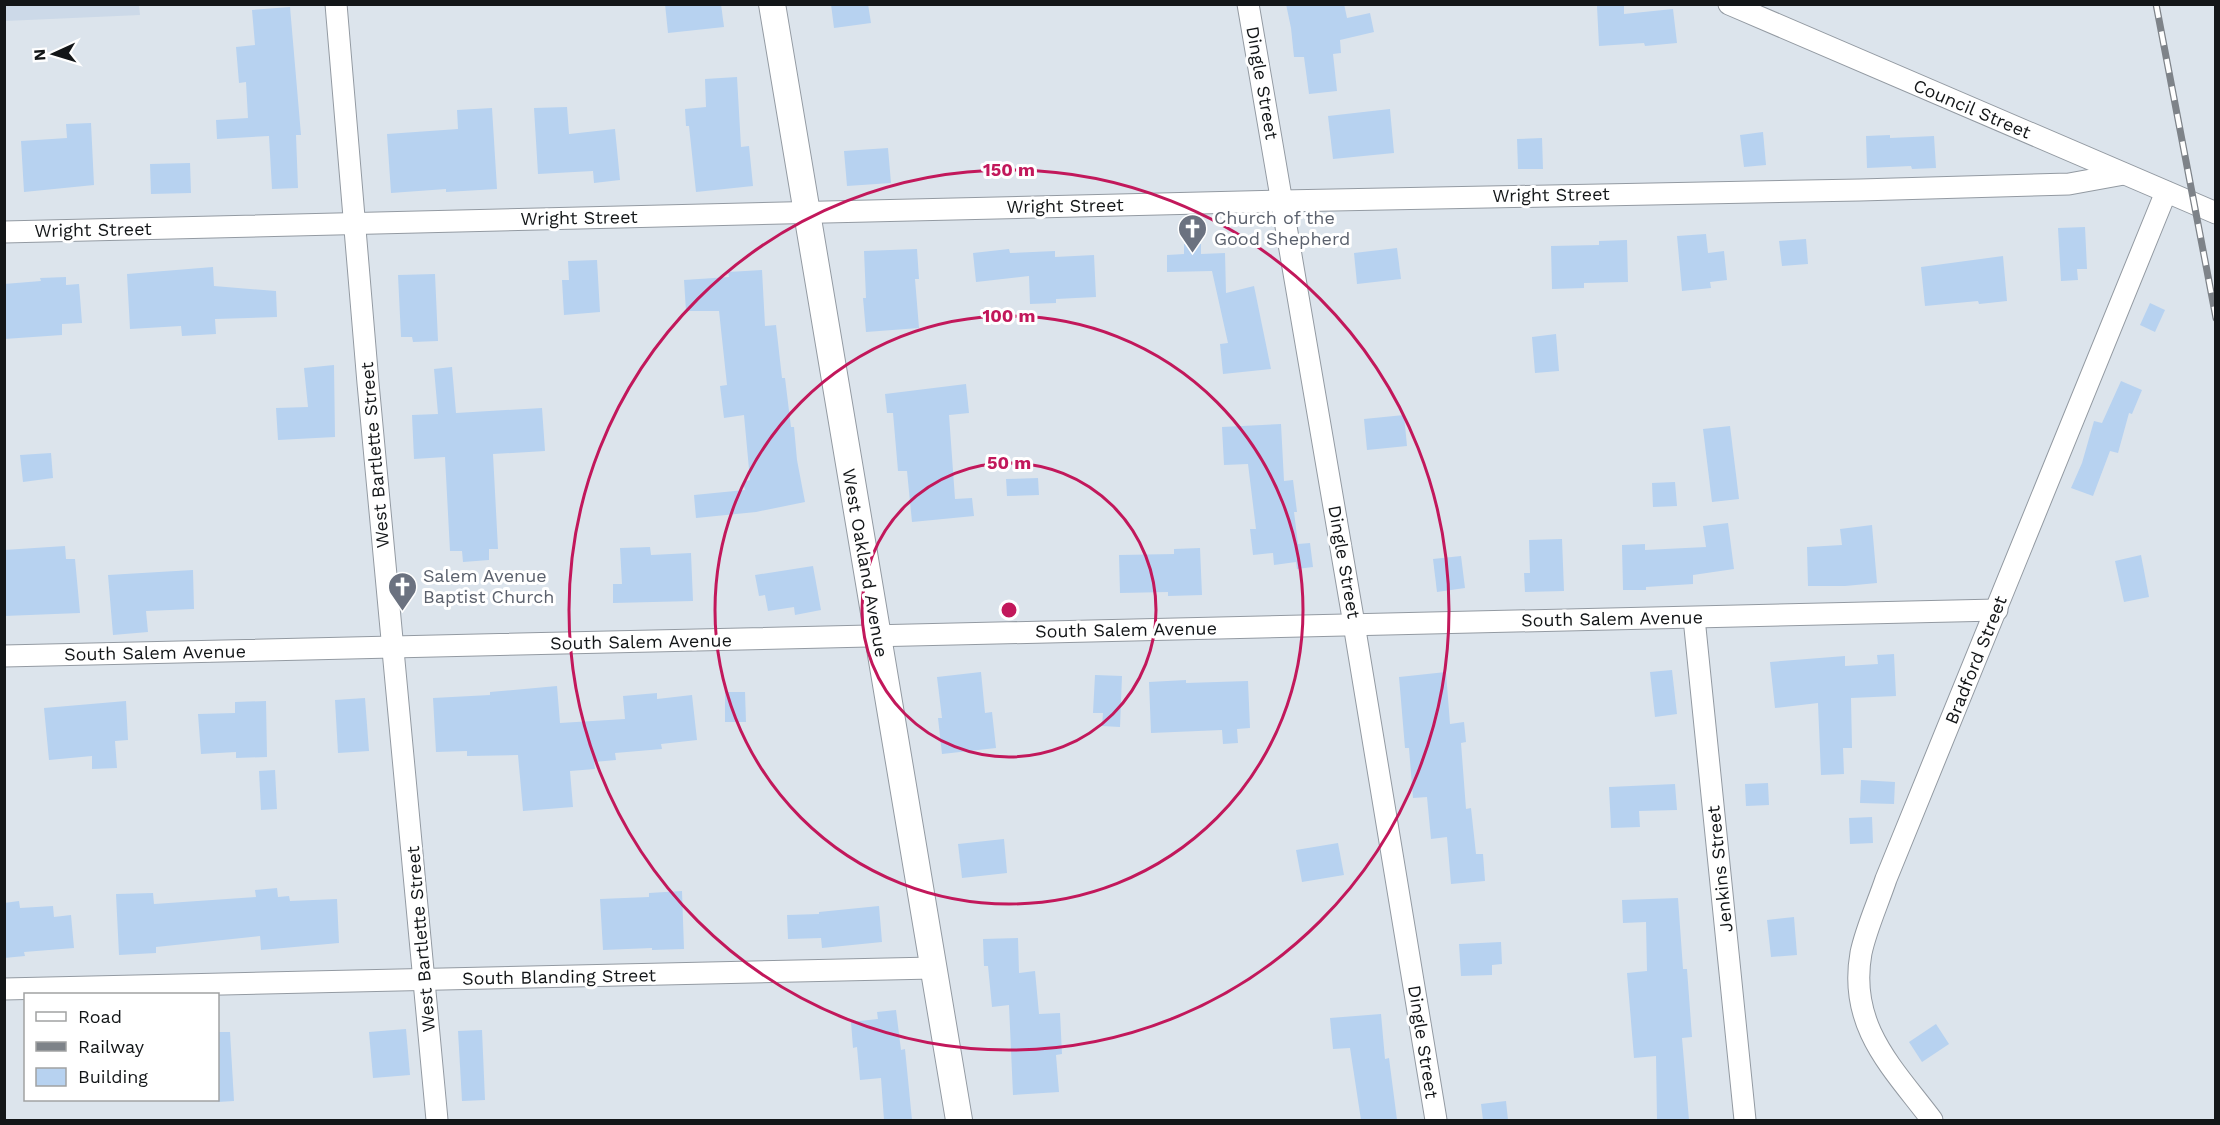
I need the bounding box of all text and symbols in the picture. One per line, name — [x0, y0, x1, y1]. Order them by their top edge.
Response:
north arrow — [24, 24, 84, 84]
street label: Dingle Street — [1242, 25, 1283, 142]
text: N — [30, 48, 49, 62]
street label: Council Street — [1910, 74, 2034, 143]
text: 150 m — [983, 159, 1035, 180]
street label: Wright Street — [1492, 183, 1610, 206]
street label: Wright Street — [1006, 194, 1124, 217]
street label: Wright Street — [520, 206, 638, 229]
place label: Church of the Good Shepherd — [1214, 207, 1350, 249]
church icon: Church of the Good Shepherd — [1177, 212, 1209, 254]
street label: Wright Street — [34, 218, 152, 241]
text: 100 m — [982, 305, 1036, 326]
street label: West Bartlette Street — [356, 361, 393, 549]
text: 50 m — [987, 452, 1031, 473]
street label: West Oakland Avenue — [839, 467, 892, 659]
street label: Dingle Street — [1324, 504, 1365, 621]
place label: Salem Avenue Baptist Church — [423, 565, 554, 607]
church icon: Salem Avenue Baptist Church — [386, 570, 418, 612]
street label: Bradford Street — [1940, 592, 2011, 727]
centre of rings — [999, 600, 1019, 620]
street label: South Salem Avenue — [1521, 606, 1703, 631]
street label: South Salem Avenue — [1035, 617, 1217, 642]
street label: South Salem Avenue — [550, 629, 732, 654]
street label: South Salem Avenue — [64, 640, 246, 665]
street label: Jenkins Street — [1702, 804, 1737, 934]
street label: West Bartlette Street — [402, 845, 439, 1033]
street label: South Blanding Street — [462, 964, 657, 989]
street label: Dingle Street — [1404, 984, 1443, 1101]
legend — [24, 993, 219, 1101]
text: Road — [78, 1006, 122, 1027]
text: Railway — [78, 1036, 145, 1057]
text: Building — [78, 1066, 148, 1087]

